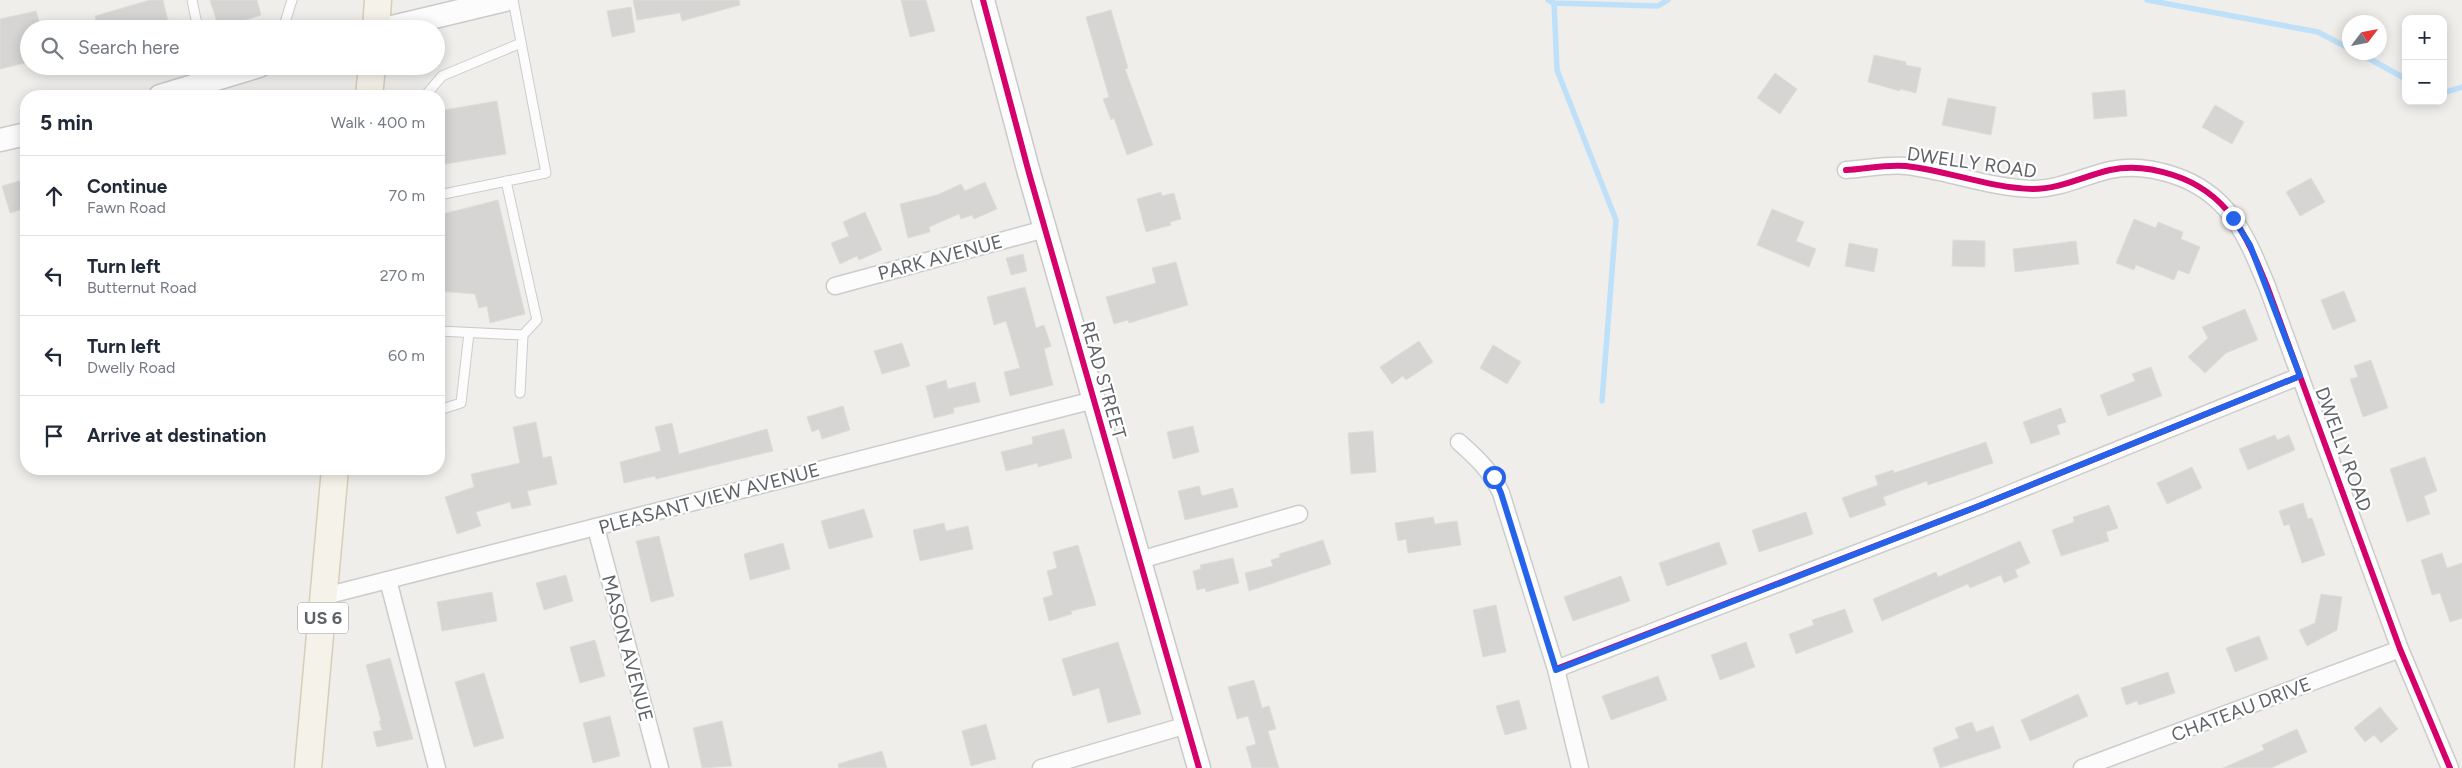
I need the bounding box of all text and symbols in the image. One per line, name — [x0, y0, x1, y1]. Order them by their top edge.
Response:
north arrow — [2342, 15, 2387, 60]
map controls — [2402, 15, 2447, 105]
button: + — [2402, 15, 2447, 60]
search box — [20, 20, 445, 75]
icon: search — [38, 34, 66, 62]
text: Search here — [78, 36, 180, 59]
button: − — [2402, 60, 2447, 105]
text: 5 min — [40, 110, 93, 135]
text: Walk · 400 m — [331, 113, 425, 132]
street label: DWELLY ROAD — [1906, 142, 2038, 183]
text: Continue — [87, 175, 167, 198]
icon: ahead — [40, 182, 68, 210]
text: 70 m — [389, 186, 425, 205]
text: Fawn Road — [87, 198, 166, 217]
route end — [2222, 207, 2245, 230]
street label: PARK AVENUE — [875, 230, 1005, 285]
text: Turn left — [87, 255, 161, 278]
icon: left — [40, 262, 68, 290]
text: 270 m — [380, 266, 425, 285]
text: Butternut Road — [87, 278, 197, 297]
street label: READ STREET — [1076, 319, 1131, 442]
text: Turn left — [87, 335, 161, 358]
icon: left — [40, 342, 68, 370]
text: 60 m — [388, 346, 425, 365]
text: Dwelly Road — [87, 358, 175, 377]
street label: DWELLY ROAD — [2310, 384, 2377, 514]
icon: arrive — [40, 422, 68, 450]
text: Arrive at destination — [87, 424, 266, 447]
street label: PLEASANT VIEW AVENUE — [596, 458, 822, 539]
route start — [1483, 466, 1506, 489]
street label: MASON AVENUE — [597, 572, 658, 724]
road number: US 6 — [298, 602, 348, 634]
street label: CHATEAU DRIVE — [2168, 672, 2314, 747]

